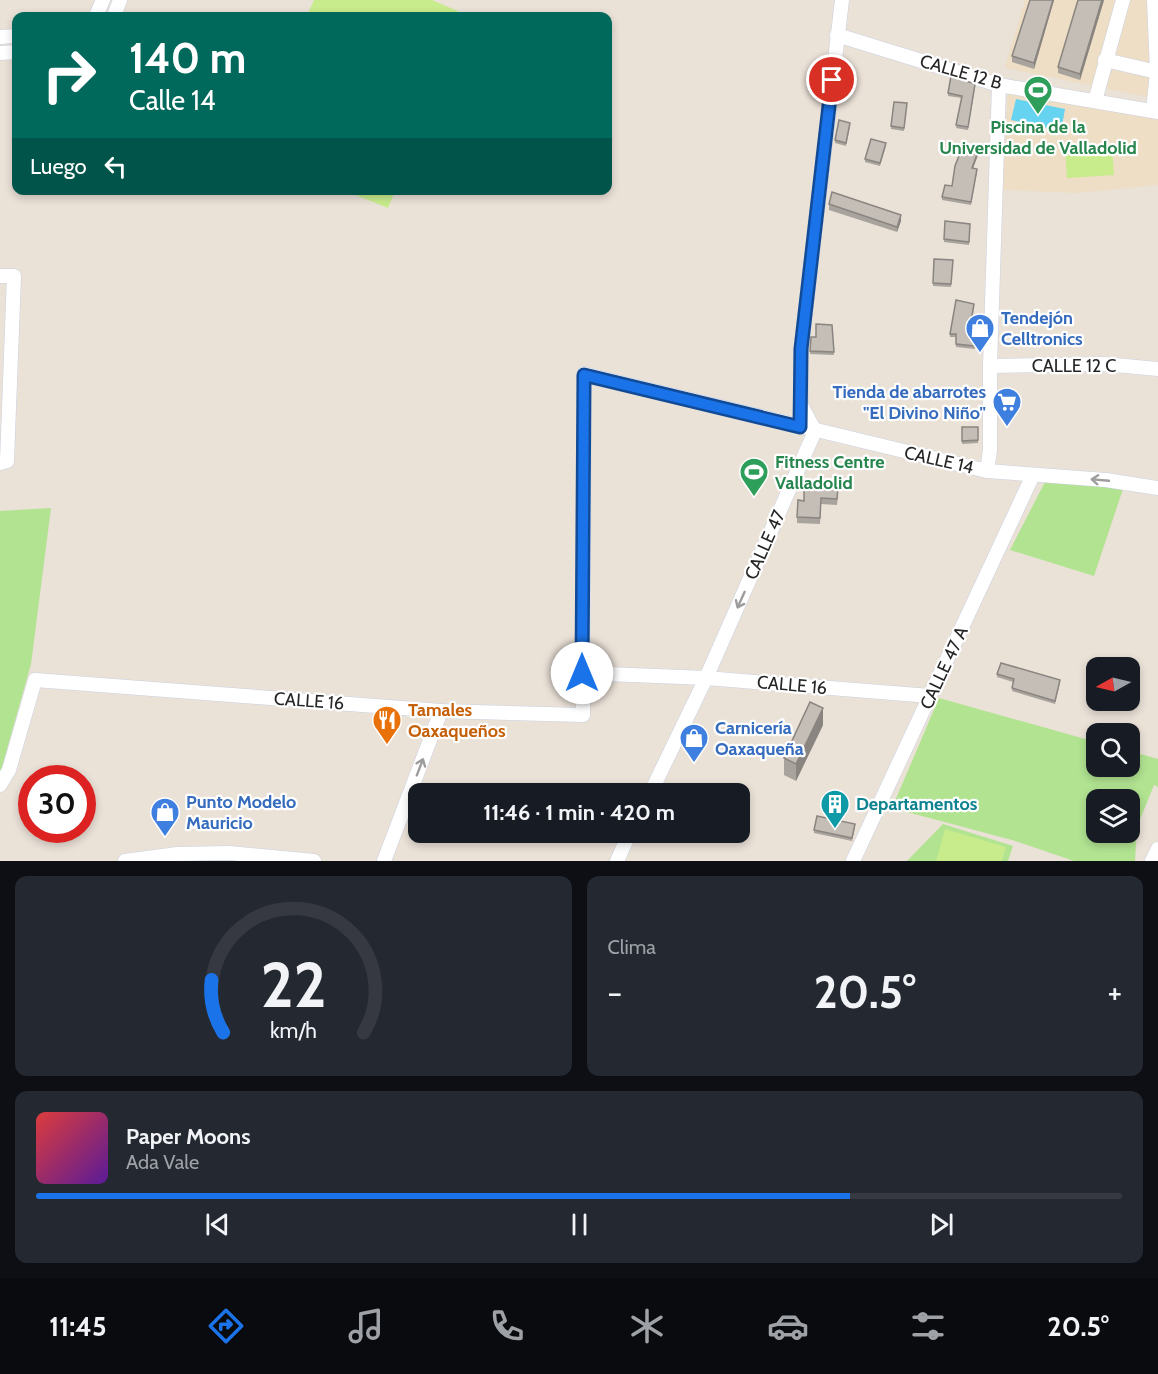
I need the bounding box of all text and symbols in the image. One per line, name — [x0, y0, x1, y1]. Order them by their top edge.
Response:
text: 140 m — [129, 32, 246, 84]
icon: right — [30, 36, 108, 114]
street label: CALLE 12 B — [917, 50, 1005, 94]
pin — [806, 54, 857, 105]
icon: arrive — [815, 63, 848, 96]
sports icon: Piscina de la Universidad de Valladolid — [1022, 74, 1054, 116]
text: Calle 14 — [129, 84, 216, 117]
place label: Piscina de la Universidad de Valladolid — [939, 116, 1137, 159]
icon: left — [99, 150, 132, 183]
text: Luego — [30, 153, 87, 180]
place label: Tendejón Celltronics — [1001, 307, 1083, 350]
shop icon: Tendejón Celltronics — [964, 312, 996, 354]
street label: CALLE 12 C — [1032, 355, 1116, 377]
place label: Tienda de abarrotes "El Divino Niño" — [833, 381, 986, 424]
supermarket icon: Tienda de abarrotes "El Divino Niño" — [991, 386, 1023, 428]
street label: CALLE 14 — [902, 441, 976, 479]
place label: Fitness Centre Valladolid — [775, 451, 884, 494]
sports icon: Fitness Centre Valladolid — [738, 456, 770, 498]
one-way arrow — [1091, 474, 1111, 485]
street label: CALLE 47 — [740, 507, 790, 583]
one-way arrow — [734, 590, 746, 608]
street label: CALLE 47 A — [915, 623, 973, 713]
position arrow — [550, 641, 614, 705]
north arrow — [1086, 657, 1140, 711]
map controls — [1086, 657, 1140, 843]
street label: CALLE 16 — [756, 671, 828, 699]
street label: CALLE 16 — [273, 688, 345, 714]
place label: Tamales Oaxaqueños — [408, 699, 506, 742]
restaurant icon: Tamales Oaxaqueños — [371, 704, 403, 746]
place label: Carnicería Oaxaqueña — [715, 717, 804, 760]
shop icon: Carnicería Oaxaqueña — [678, 722, 710, 764]
button: search — [1086, 723, 1140, 777]
one-way arrow — [415, 758, 426, 777]
speed limit sign: 30 — [18, 765, 96, 843]
building icon: Departamentos — [819, 788, 851, 830]
button: layers — [1086, 789, 1140, 843]
place label: Punto Modelo Mauricio — [186, 791, 296, 834]
place label: Departamentos — [856, 793, 978, 815]
shop icon: Punto Modelo Mauricio — [149, 796, 181, 838]
text: 11:46 · 1 min · 420 m — [483, 799, 675, 826]
text: Clima — [608, 935, 656, 959]
text: 22 — [260, 947, 326, 1023]
text: 20.5° — [814, 965, 916, 1019]
text: − — [608, 972, 622, 1012]
text: + — [1107, 972, 1122, 1012]
text: km/h — [270, 1017, 317, 1043]
text: Paper Moons — [126, 1123, 250, 1150]
text: Ada Vale — [126, 1150, 199, 1174]
icon: previous — [201, 1208, 234, 1241]
icon: pause — [563, 1208, 596, 1241]
icon: next — [925, 1208, 958, 1241]
icon: directions — [205, 1305, 247, 1347]
icon: music — [345, 1305, 387, 1347]
icon: phone — [486, 1305, 528, 1347]
icon: climate — [626, 1305, 668, 1347]
icon: car — [767, 1305, 809, 1347]
icon: filters — [907, 1305, 949, 1347]
text: 11:45 — [49, 1310, 106, 1343]
text: 20.5° — [1047, 1310, 1109, 1343]

